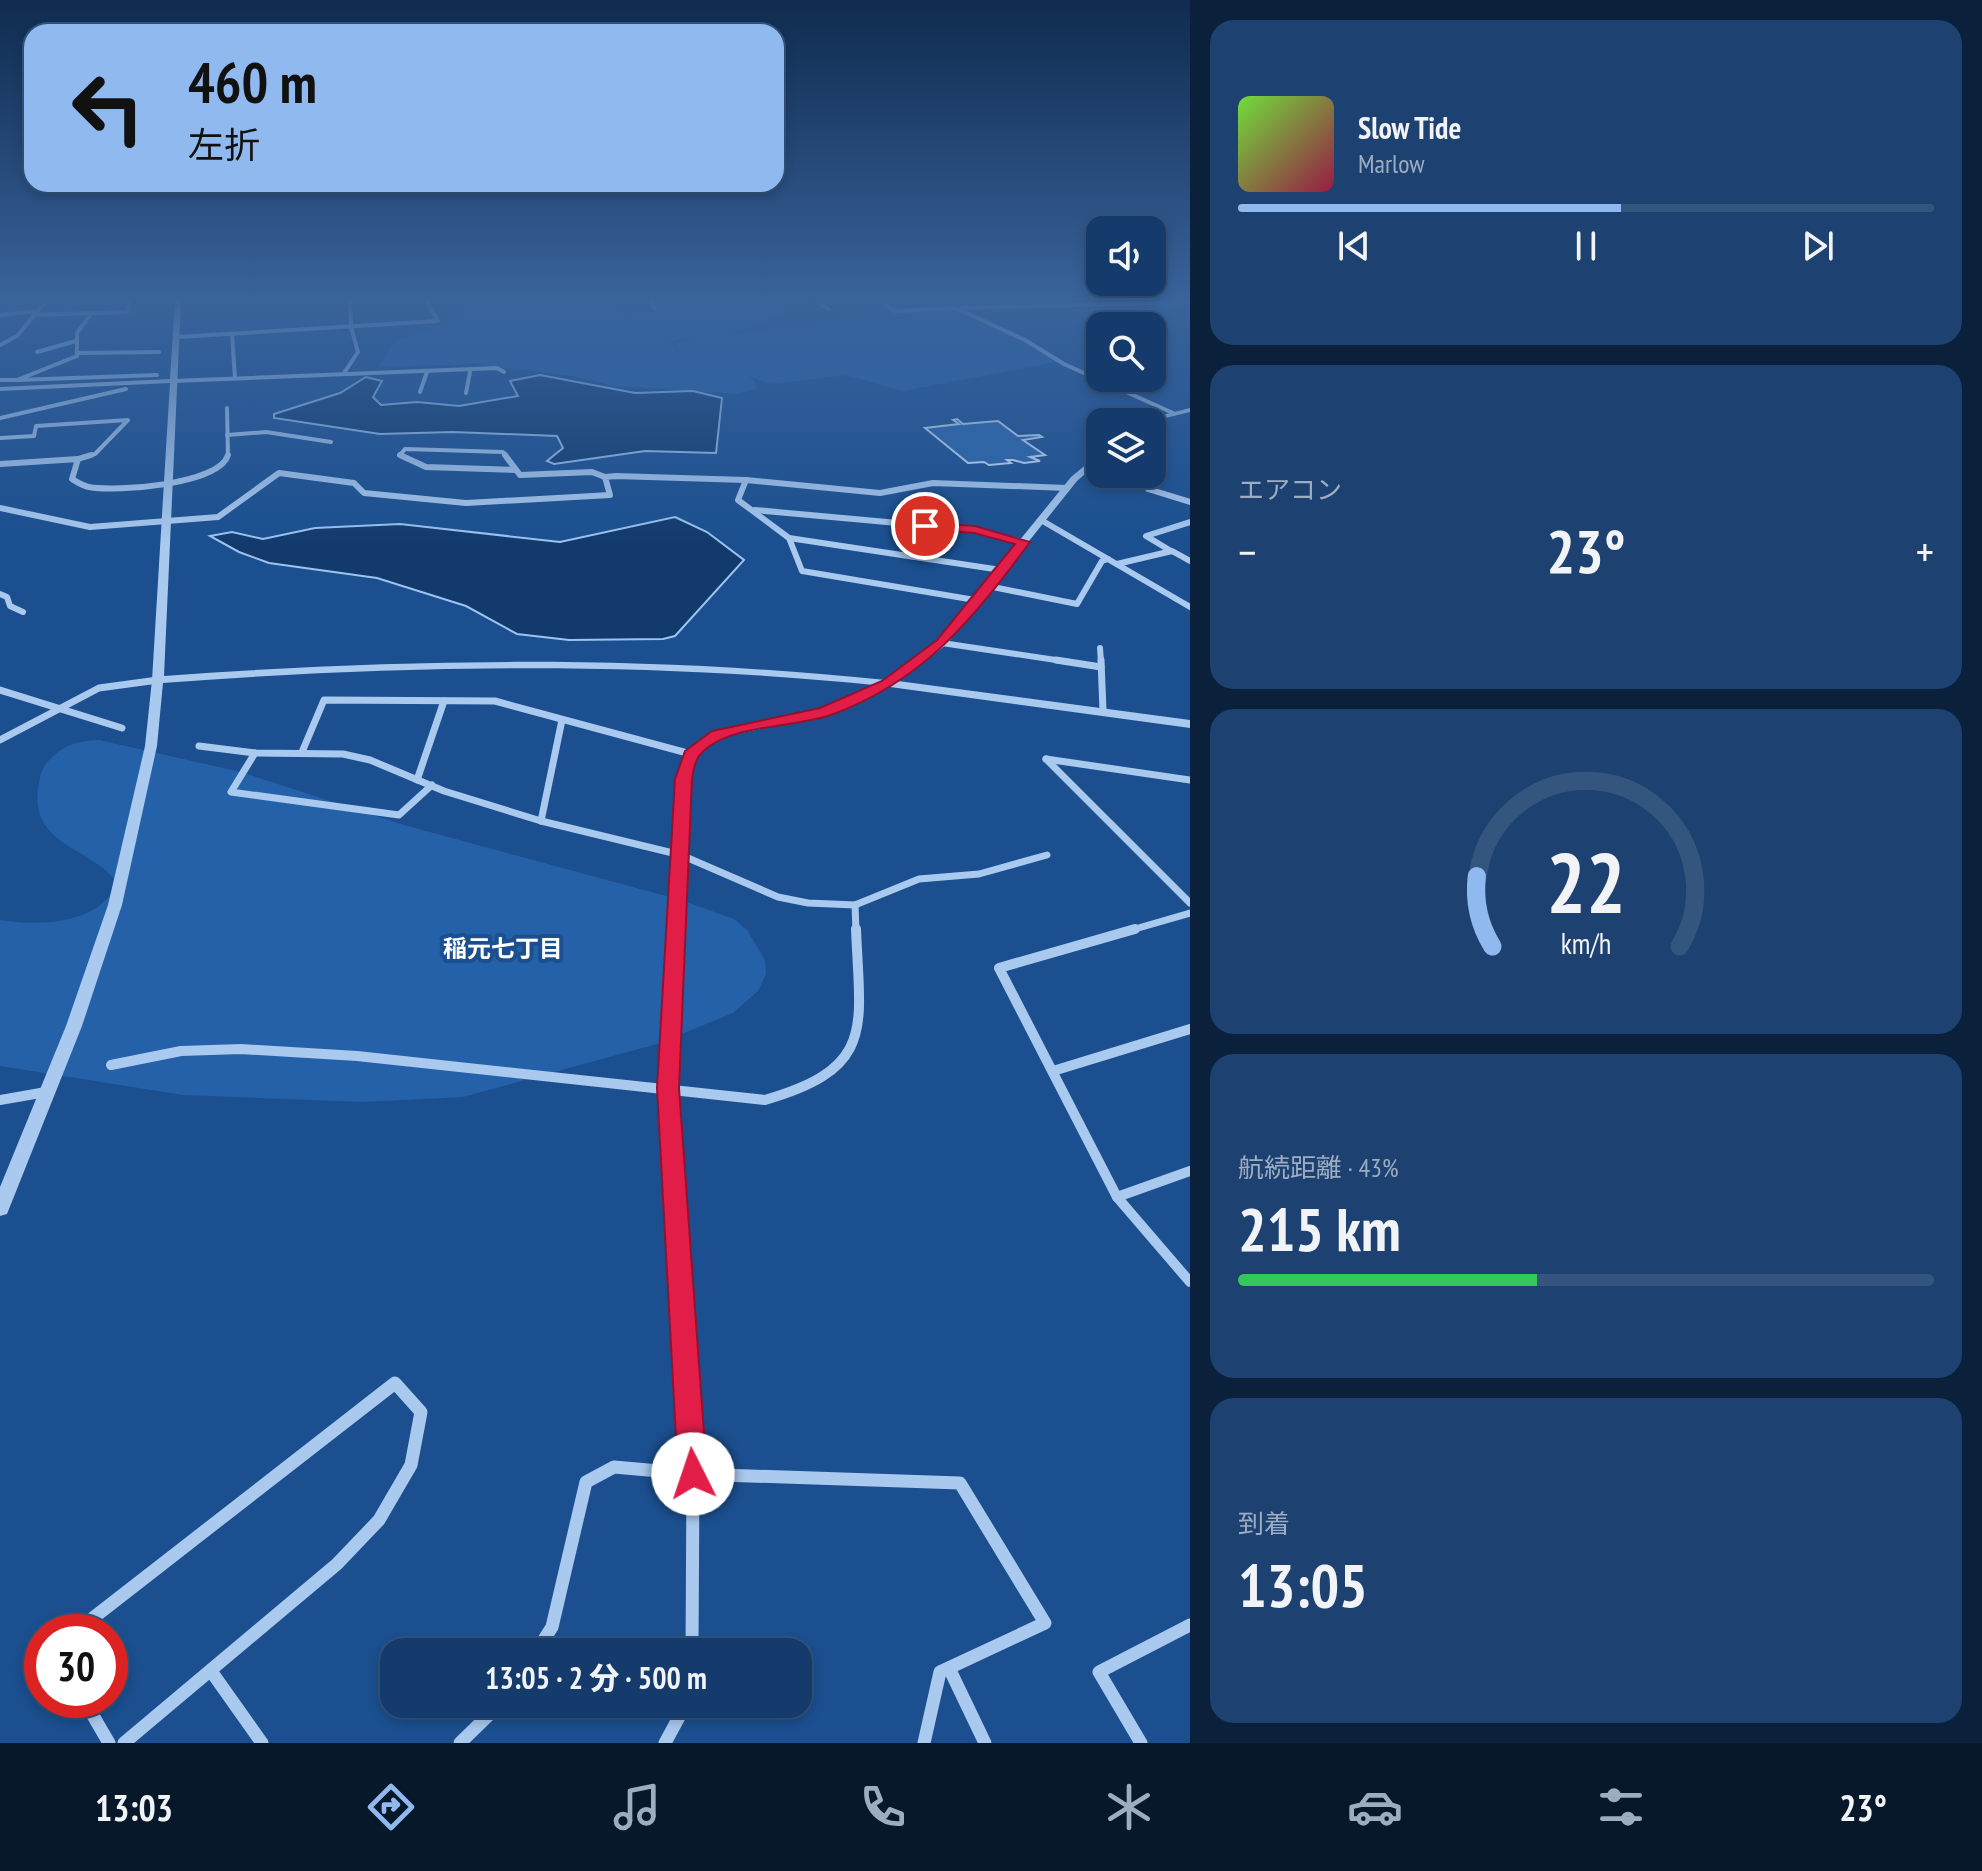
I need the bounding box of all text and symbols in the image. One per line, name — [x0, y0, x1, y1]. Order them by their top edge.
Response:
text: 460 m — [188, 46, 317, 118]
icon: left — [56, 56, 160, 160]
text: Slow Tide — [1358, 108, 1461, 147]
text: 左折 — [188, 121, 260, 168]
text: Marlow — [1358, 147, 1424, 180]
map controls — [1086, 216, 1166, 488]
button: sound — [1086, 216, 1166, 296]
icon: previous — [1332, 224, 1376, 268]
icon: pause — [1564, 224, 1608, 268]
icon: next — [1796, 224, 1840, 268]
button: search — [1086, 312, 1166, 392]
button: layers — [1086, 408, 1166, 488]
text: エアコン — [1238, 473, 1342, 506]
pin — [891, 492, 959, 560]
icon: arrive — [903, 504, 947, 548]
text: 23° — [1546, 512, 1626, 590]
text: − — [1238, 523, 1256, 580]
text: + — [1916, 523, 1934, 580]
text: 22 — [1546, 828, 1626, 936]
text: km/h — [1561, 926, 1611, 963]
district label: 稲元七丁目 — [443, 933, 563, 964]
text: 航続距離 · 43% — [1238, 1151, 1399, 1184]
text: 215 km — [1238, 1190, 1401, 1268]
position arrow — [651, 1432, 735, 1516]
text: 到着 — [1238, 1507, 1290, 1540]
text: 13:05 — [1238, 1546, 1368, 1624]
speed limit sign: 30 — [24, 1614, 128, 1718]
text: 13:05 · 2 分 · 500 m — [485, 1658, 707, 1697]
icon: directions — [363, 1779, 419, 1835]
icon: music — [609, 1779, 665, 1835]
icon: phone — [855, 1779, 911, 1835]
icon: climate — [1101, 1779, 1157, 1835]
icon: car — [1347, 1779, 1403, 1835]
icon: filters — [1593, 1779, 1649, 1835]
text: 13:03 — [95, 1784, 173, 1831]
text: 23° — [1839, 1784, 1887, 1831]

